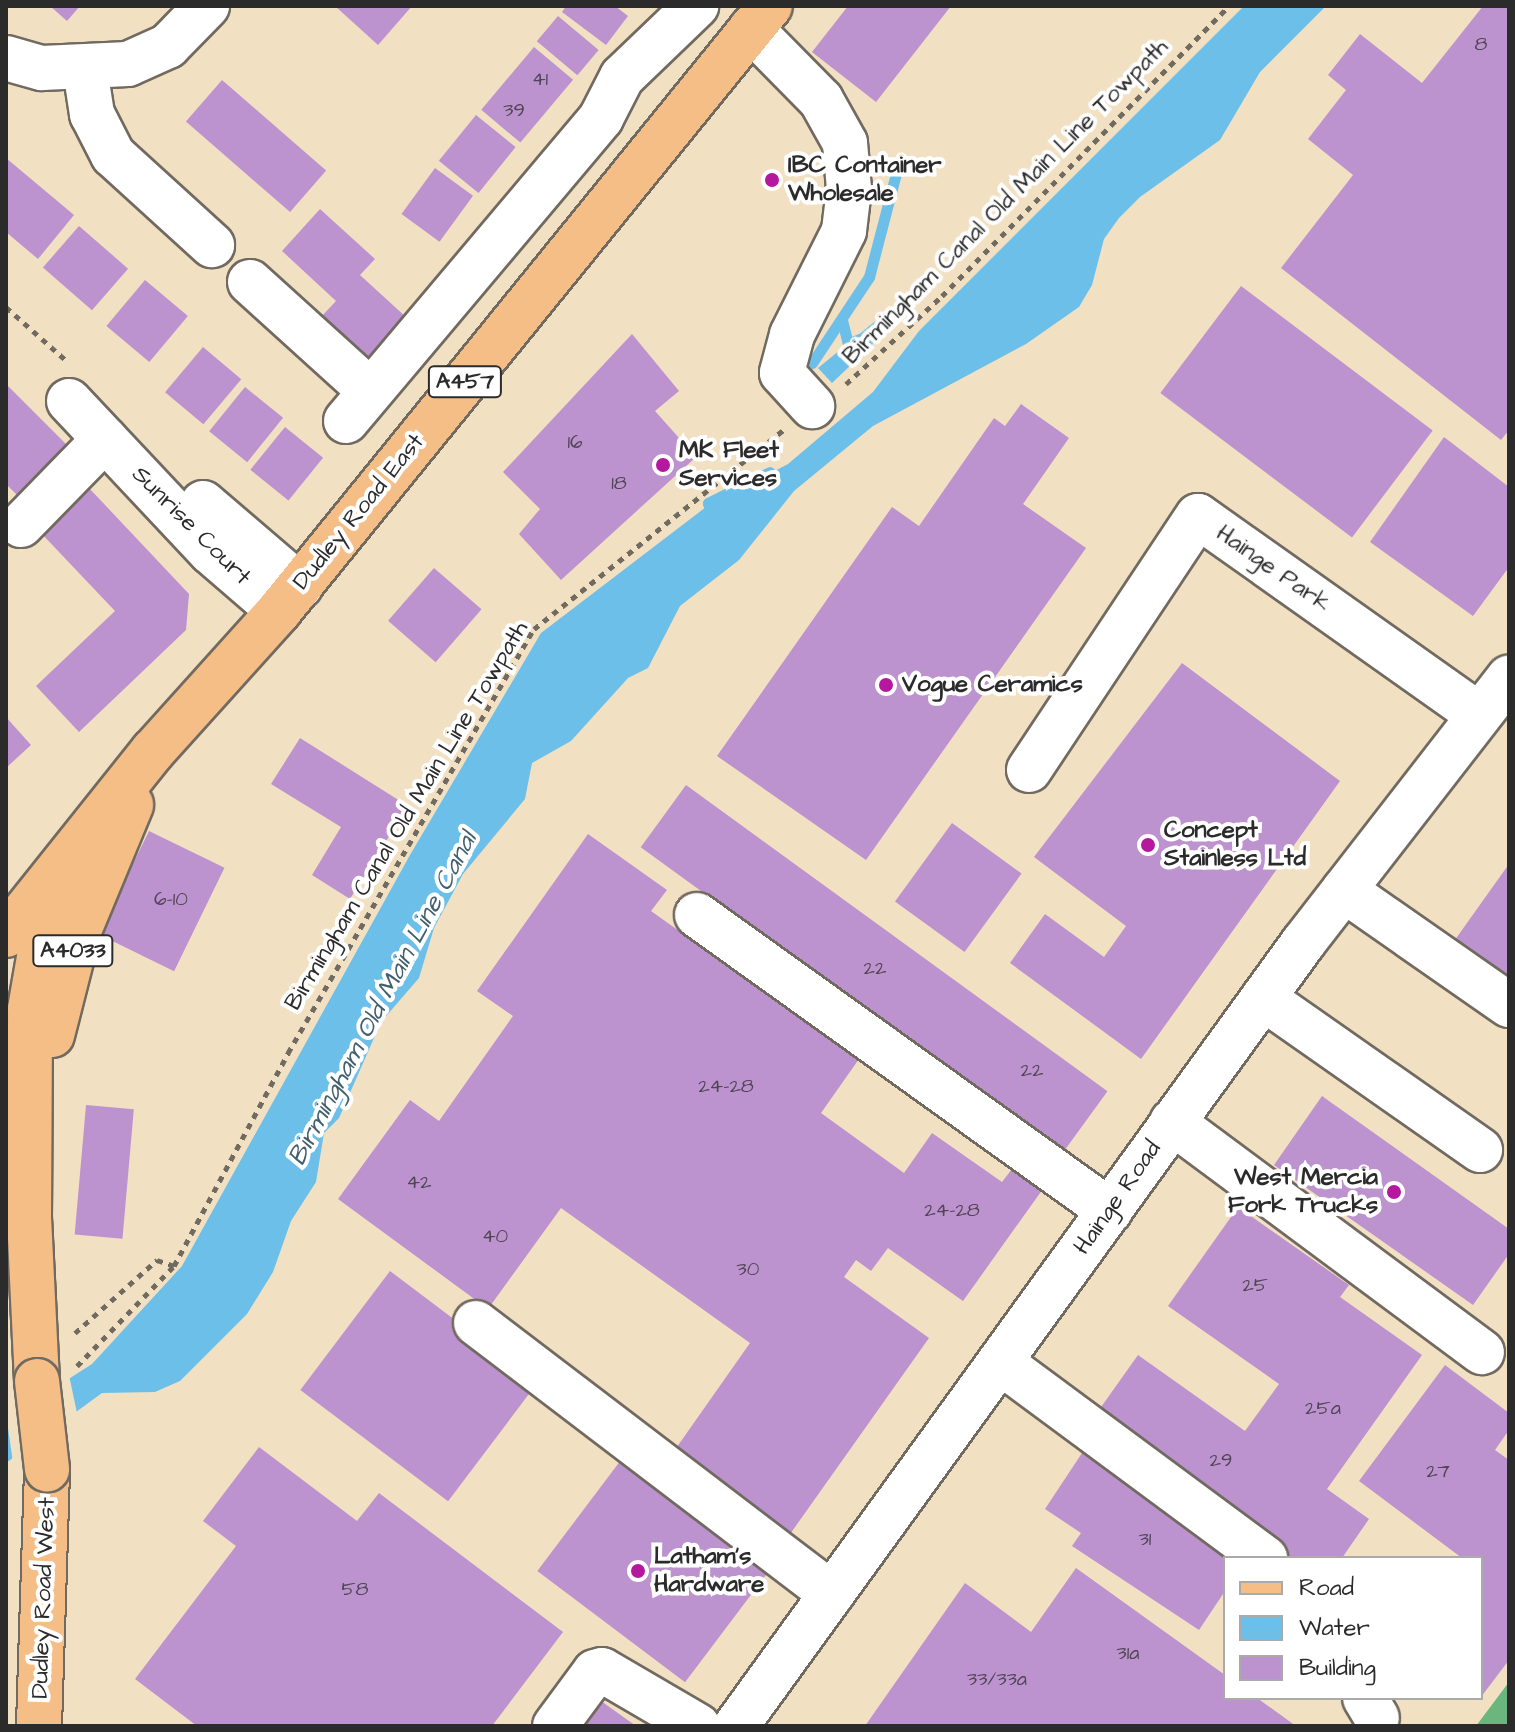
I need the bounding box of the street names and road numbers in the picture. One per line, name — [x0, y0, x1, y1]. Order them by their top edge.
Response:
street label: Birmingham Canal Old Main Line Towpath — [837, 33, 1175, 371]
road number: A457 — [427, 364, 503, 400]
street label: Dudley Road East — [287, 428, 431, 596]
street label: Sunrise Court — [125, 460, 257, 592]
street label: Hainge Park — [1210, 519, 1336, 619]
street label: Birmingham Canal Old Main Line Towpath — [279, 616, 535, 1016]
road number: A4033 — [31, 933, 115, 969]
street label: Hainge Road — [1068, 1135, 1168, 1261]
street label: Dudley Road West — [26, 1497, 62, 1699]

